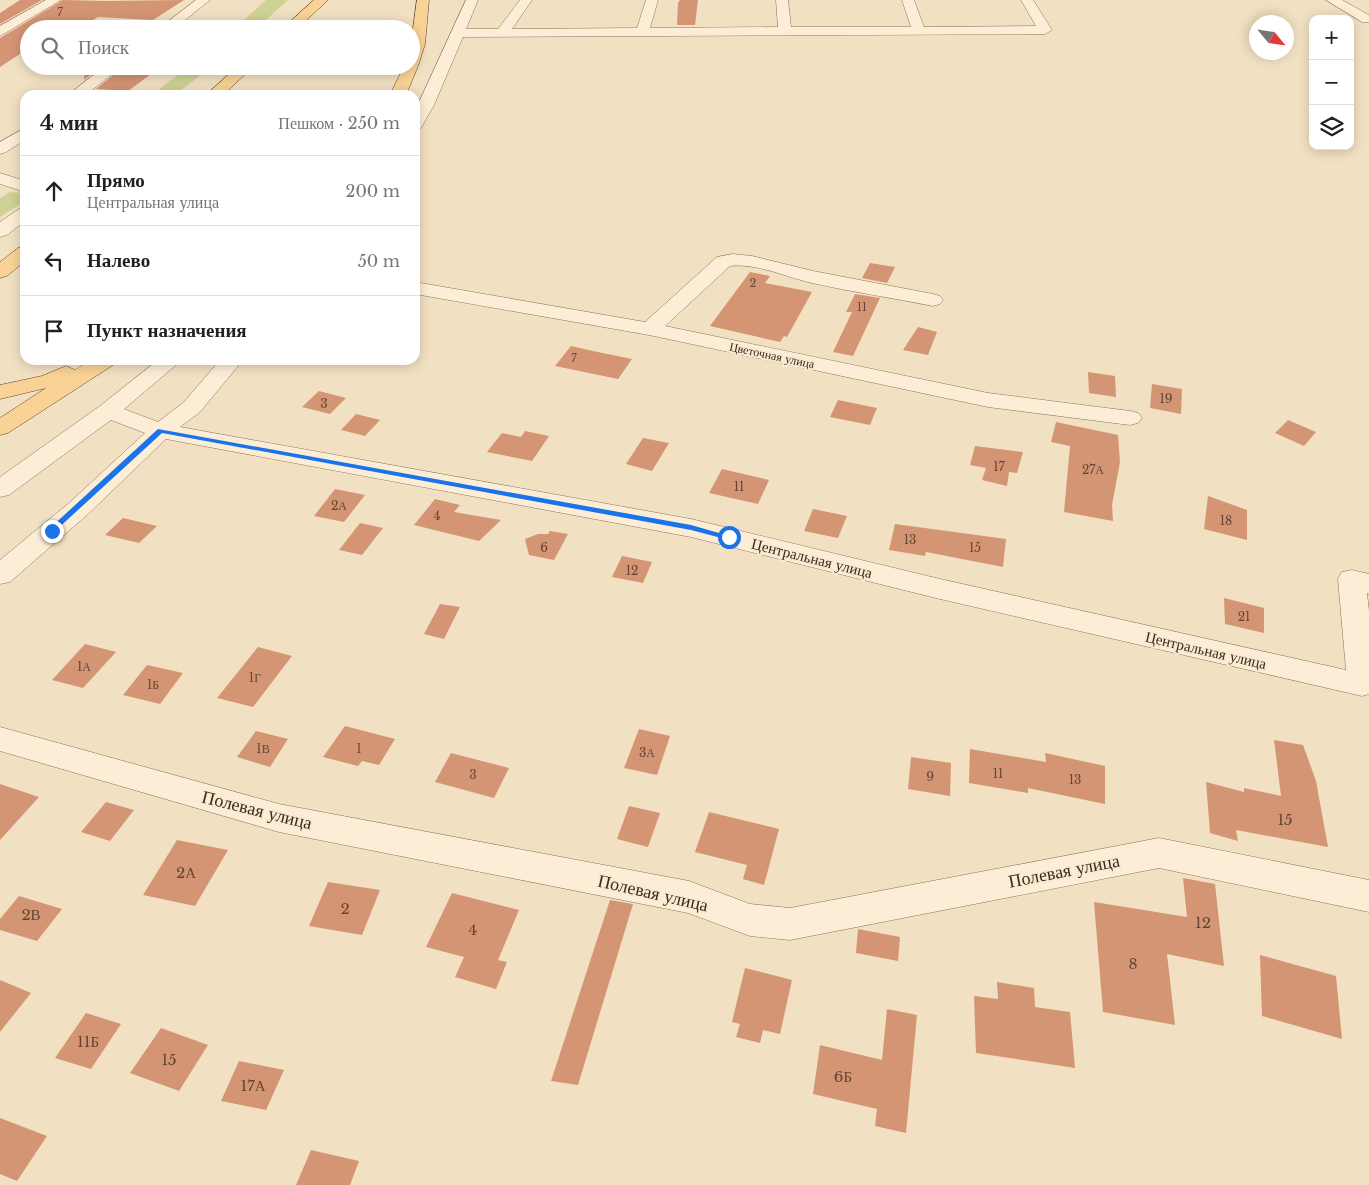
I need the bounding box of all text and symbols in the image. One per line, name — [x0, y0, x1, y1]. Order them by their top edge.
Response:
house number: 7 — [57, 5, 63, 19]
north arrow — [1249, 15, 1294, 60]
map controls — [1309, 15, 1354, 150]
button: + — [1309, 15, 1354, 60]
search box — [20, 20, 420, 75]
icon: search — [38, 34, 66, 62]
text: Поиск — [78, 36, 129, 59]
button: − — [1309, 60, 1354, 105]
button: layers — [1309, 105, 1354, 150]
text: 4 мин — [40, 110, 98, 136]
text: Пешком · 250 m — [278, 113, 400, 133]
text: Прямо — [87, 169, 145, 192]
icon: ahead — [40, 177, 68, 205]
text: 200 m — [346, 181, 400, 201]
text: Центральная улица — [87, 192, 219, 212]
icon: left — [40, 247, 68, 275]
text: Налево — [87, 249, 150, 272]
text: 50 m — [358, 251, 400, 271]
house number: 2 — [750, 276, 757, 290]
house number: 11 — [857, 300, 867, 314]
icon: arrive — [40, 317, 68, 345]
text: Пункт назначения — [87, 319, 247, 342]
street label: Цветочная улица — [728, 339, 817, 371]
house number: 7 — [571, 351, 577, 365]
house number: 19 — [1159, 391, 1173, 406]
house number: 3 — [320, 396, 328, 411]
house number: 17 — [993, 459, 1006, 474]
house number: 27А — [1082, 462, 1104, 477]
house number: 11 — [734, 479, 744, 494]
house number: 2А — [331, 498, 347, 513]
house number: 4 — [433, 508, 441, 523]
house number: 18 — [1220, 513, 1232, 528]
route end — [41, 520, 64, 543]
route start — [718, 526, 741, 549]
house number: 13 — [904, 532, 916, 547]
street label: Центральная улица — [750, 534, 875, 582]
house number: 6 — [540, 540, 548, 555]
house number: 15 — [969, 540, 981, 555]
house number: 12 — [626, 563, 638, 578]
house number: 21 — [1238, 609, 1250, 624]
street label: Центральная улица — [1144, 627, 1269, 673]
house number: 1А — [77, 659, 91, 674]
house number: 1Г — [249, 670, 261, 685]
house number: 1Б — [147, 677, 159, 692]
house number: 1В — [256, 741, 270, 756]
house number: 1 — [356, 741, 362, 756]
house number: 3А — [639, 745, 655, 760]
house number: 11 — [993, 766, 1003, 781]
house number: 3 — [469, 767, 477, 782]
house number: 9 — [926, 769, 934, 784]
house number: 13 — [1069, 772, 1081, 787]
street label: Полевая улица — [200, 786, 314, 834]
house number: 15 — [1277, 810, 1293, 829]
street label: Полевая улица — [1006, 849, 1122, 893]
house number: 2А — [176, 863, 196, 882]
street label: Полевая улица — [596, 870, 710, 916]
house number: 2 — [340, 899, 350, 918]
house number: 2В — [21, 905, 41, 924]
house number: 12 — [1195, 913, 1211, 932]
house number: 4 — [469, 920, 477, 939]
house number: 8 — [1128, 954, 1138, 973]
house number: 11Б — [77, 1032, 99, 1051]
house number: 15 — [161, 1050, 177, 1069]
house number: 6Б — [834, 1067, 852, 1086]
house number: 17А — [240, 1076, 266, 1095]

